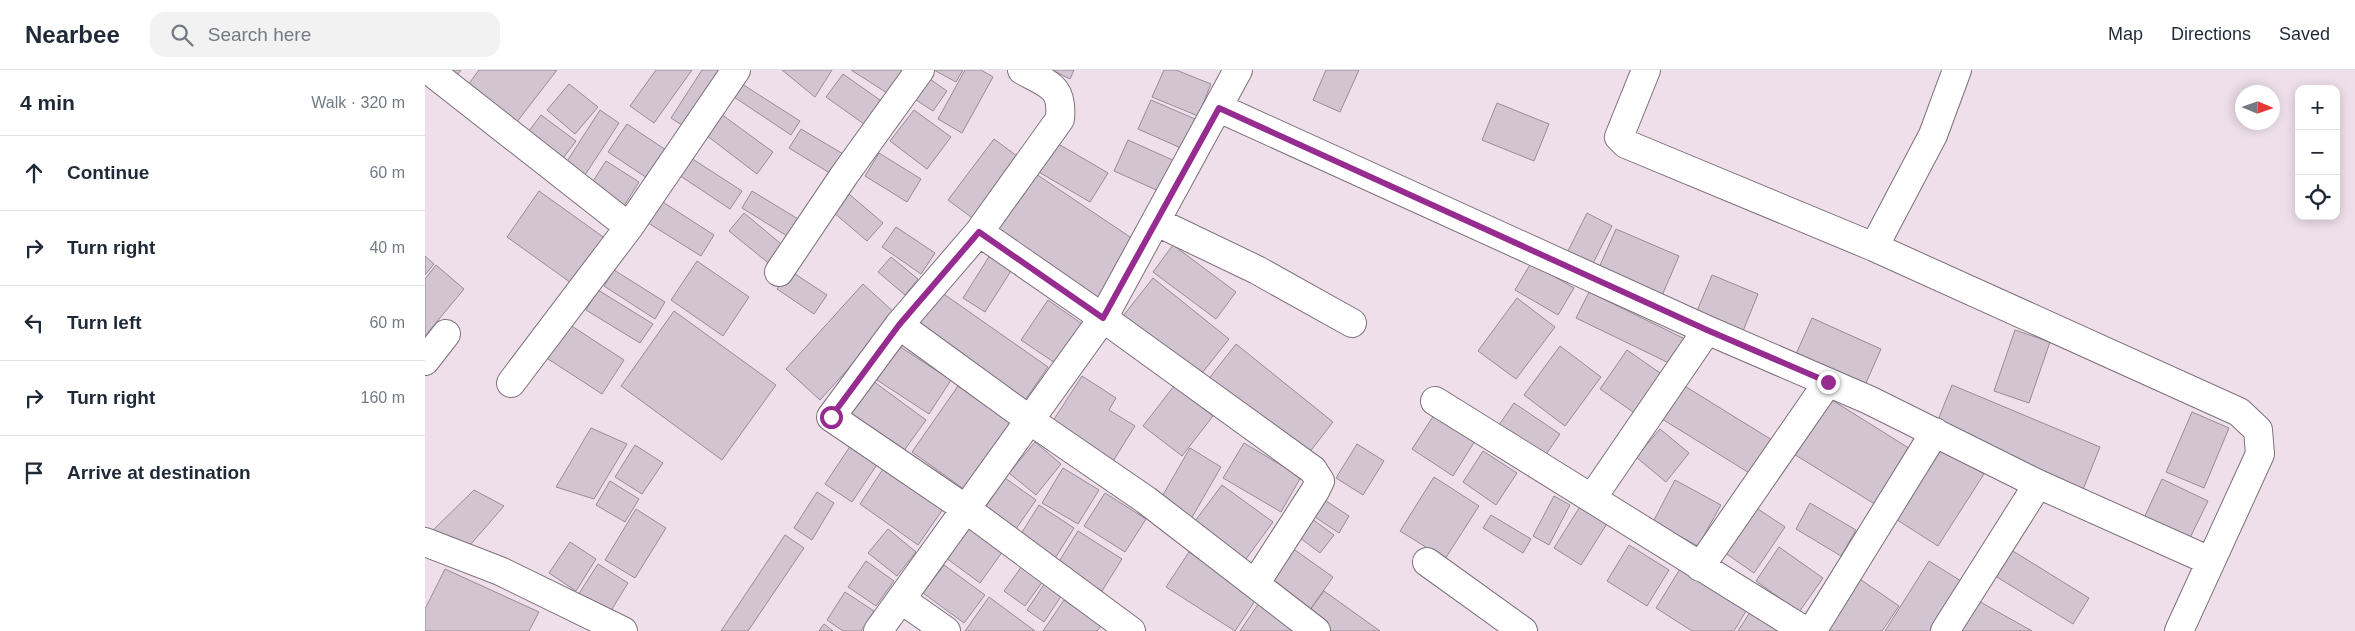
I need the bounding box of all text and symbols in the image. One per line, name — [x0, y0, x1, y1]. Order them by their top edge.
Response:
search box — [150, 12, 500, 57]
text: Nearbee — [25, 21, 120, 48]
icon: search — [168, 21, 196, 49]
text: Search here — [208, 24, 311, 45]
text: Map — [2108, 24, 2143, 44]
text: Directions — [2171, 24, 2251, 44]
text: Saved — [2279, 24, 2330, 44]
north arrow — [2235, 85, 2280, 130]
map controls — [2295, 85, 2340, 220]
button: + — [2295, 85, 2340, 130]
text: 4 min — [20, 91, 75, 114]
text: Walk · 320 m — [311, 94, 405, 111]
button: − — [2295, 130, 2340, 175]
icon: ahead — [20, 159, 48, 187]
text: Continue — [67, 162, 149, 183]
text: 60 m — [369, 164, 405, 181]
button: locate — [2295, 175, 2340, 220]
icon: right — [20, 234, 48, 262]
text: Turn right — [67, 237, 155, 258]
text: 40 m — [369, 239, 405, 256]
icon: left — [20, 309, 48, 337]
text: Turn left — [67, 312, 142, 333]
text: 60 m — [369, 314, 405, 331]
route end — [1817, 371, 1840, 394]
icon: right — [20, 384, 48, 412]
text: Turn right — [67, 387, 155, 408]
text: 160 m — [361, 389, 405, 406]
route start — [820, 406, 843, 429]
icon: arrive — [20, 459, 48, 487]
text: Arrive at destination — [67, 462, 251, 483]

